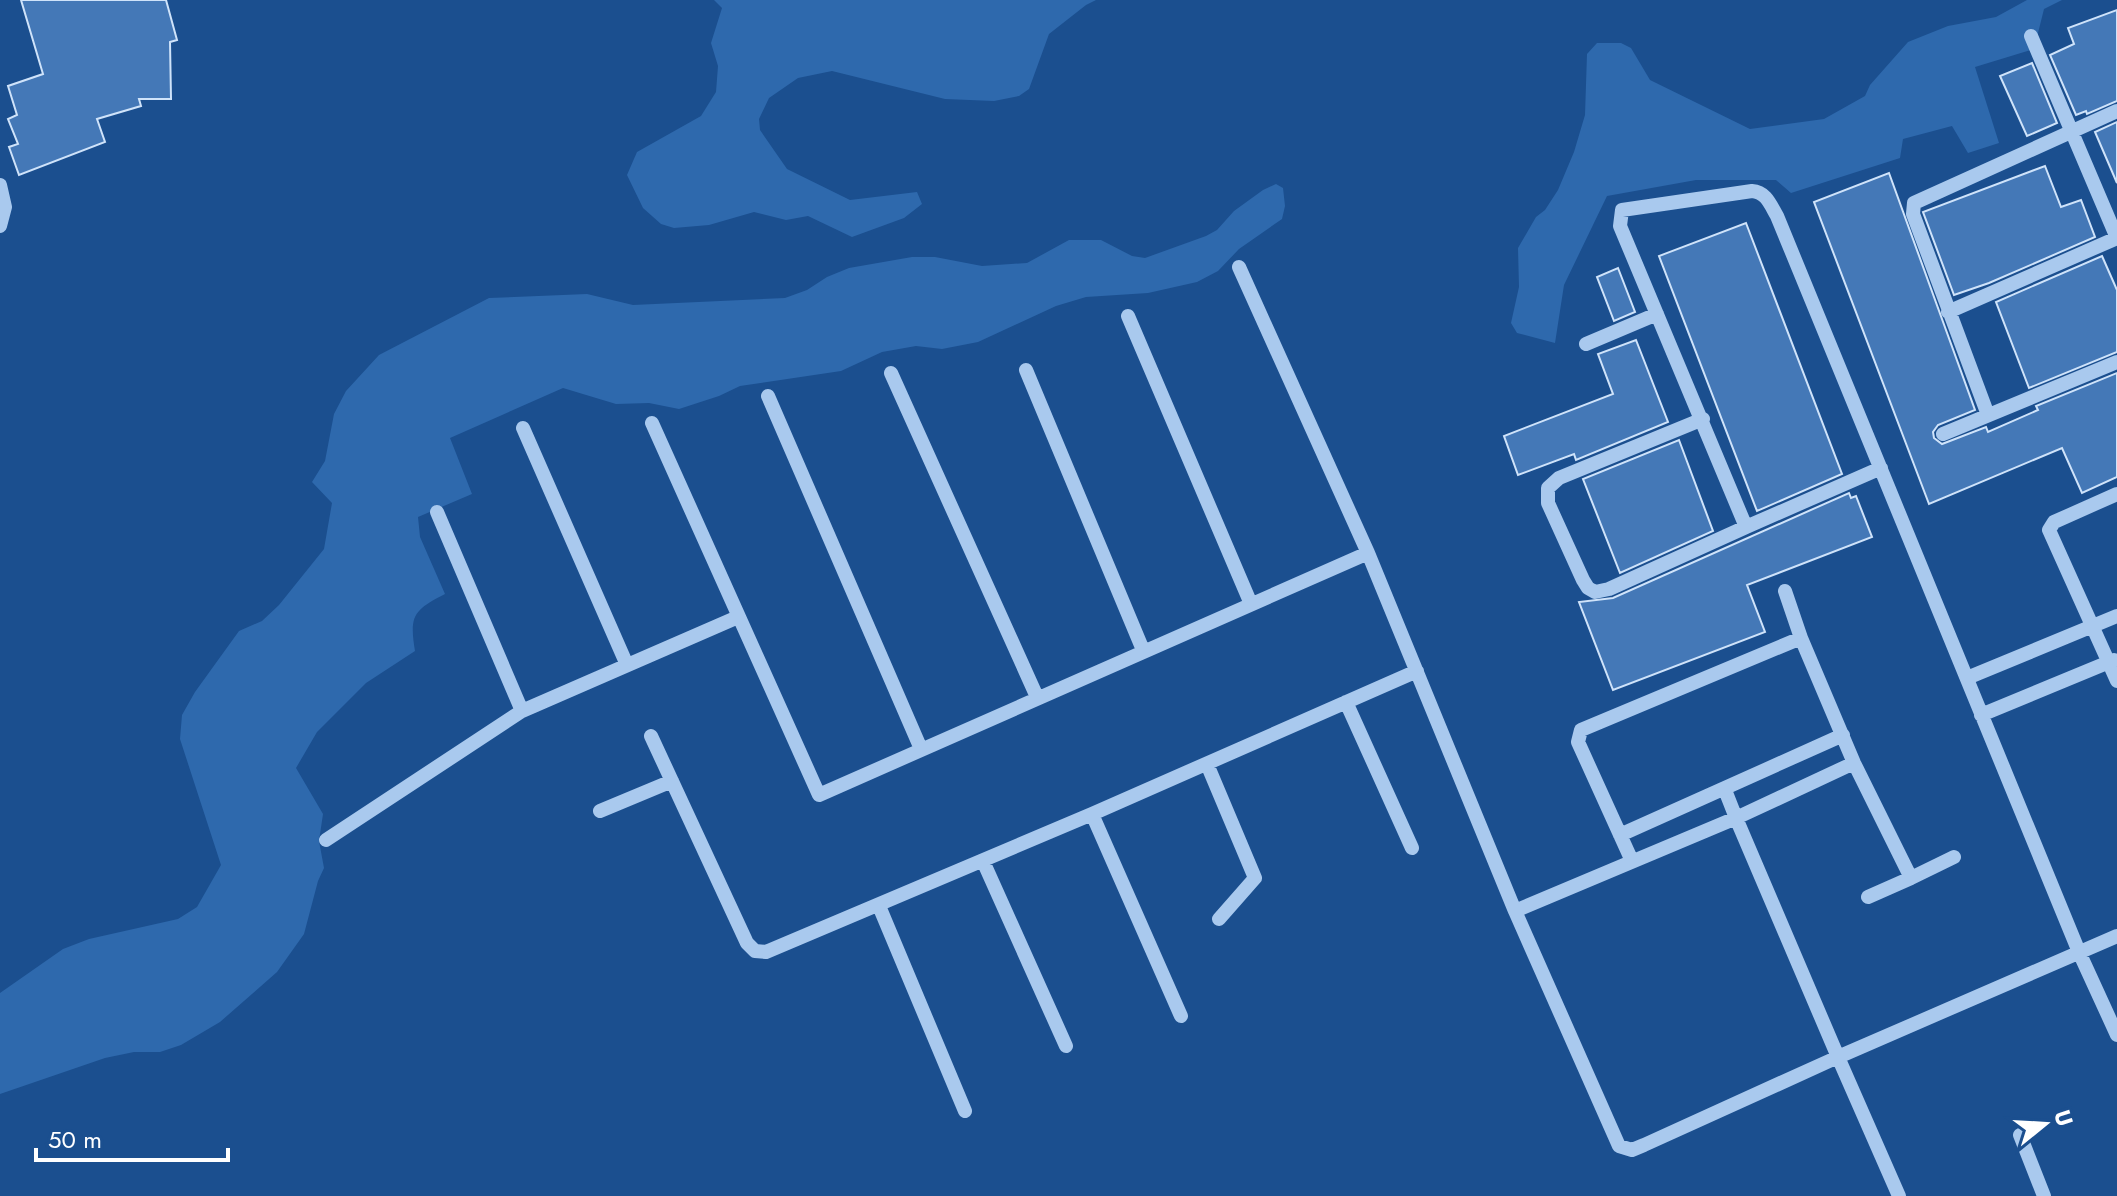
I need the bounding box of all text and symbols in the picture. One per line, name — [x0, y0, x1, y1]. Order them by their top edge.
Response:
north arrow — [2005, 1084, 2085, 1164]
text: U — [2046, 1106, 2082, 1130]
scale bar — [36, 1112, 228, 1162]
text: 50 m — [48, 1122, 102, 1157]

